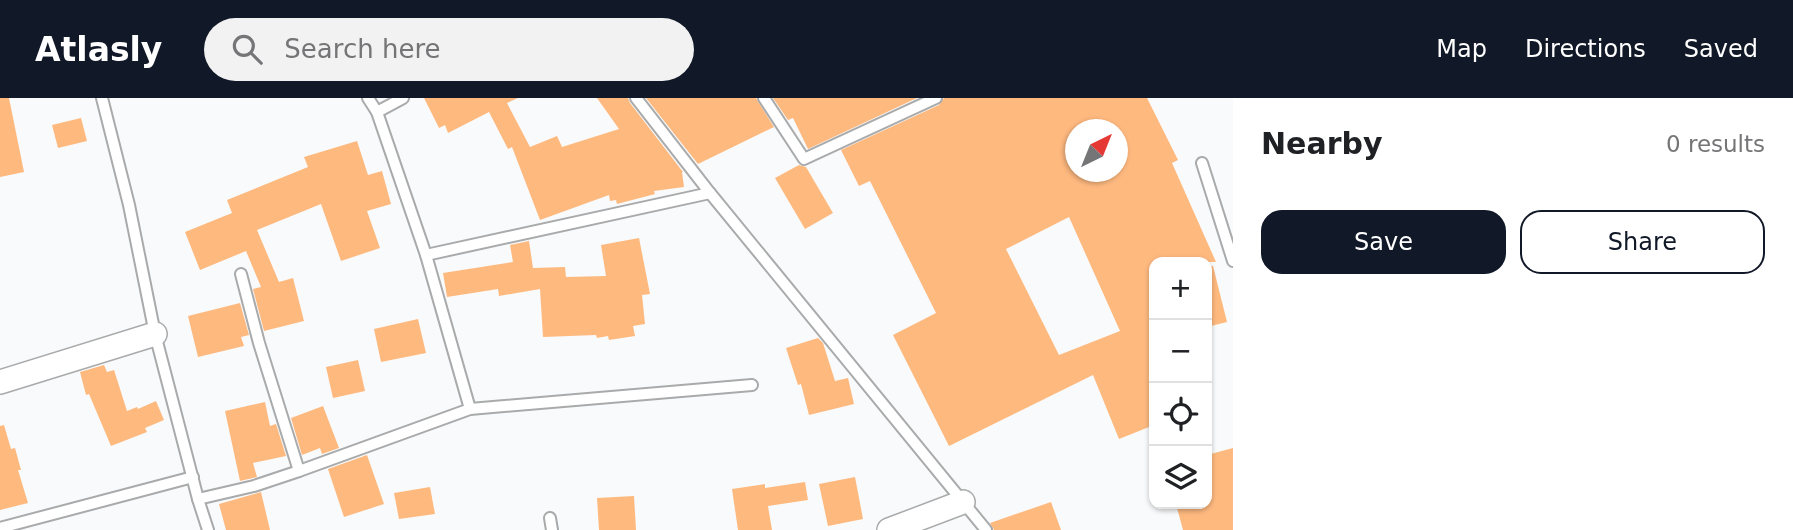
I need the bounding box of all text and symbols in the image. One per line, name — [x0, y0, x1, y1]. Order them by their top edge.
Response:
search box — [204, 18, 694, 81]
text: Atlasly — [35, 30, 162, 69]
icon: search — [228, 30, 266, 68]
text: Search here — [284, 34, 441, 64]
text: Map — [1436, 35, 1487, 63]
text: Directions — [1525, 35, 1646, 63]
text: Saved — [1684, 35, 1758, 63]
north arrow — [1065, 119, 1128, 182]
text: Nearby — [1261, 126, 1383, 161]
text: 0 results — [1666, 131, 1765, 157]
button: Save — [1261, 210, 1506, 274]
button: Share — [1520, 210, 1765, 274]
map controls — [1149, 257, 1212, 509]
button: + — [1149, 257, 1212, 320]
button: − — [1149, 320, 1212, 383]
button: locate — [1149, 383, 1212, 446]
button: layers — [1149, 446, 1212, 509]

